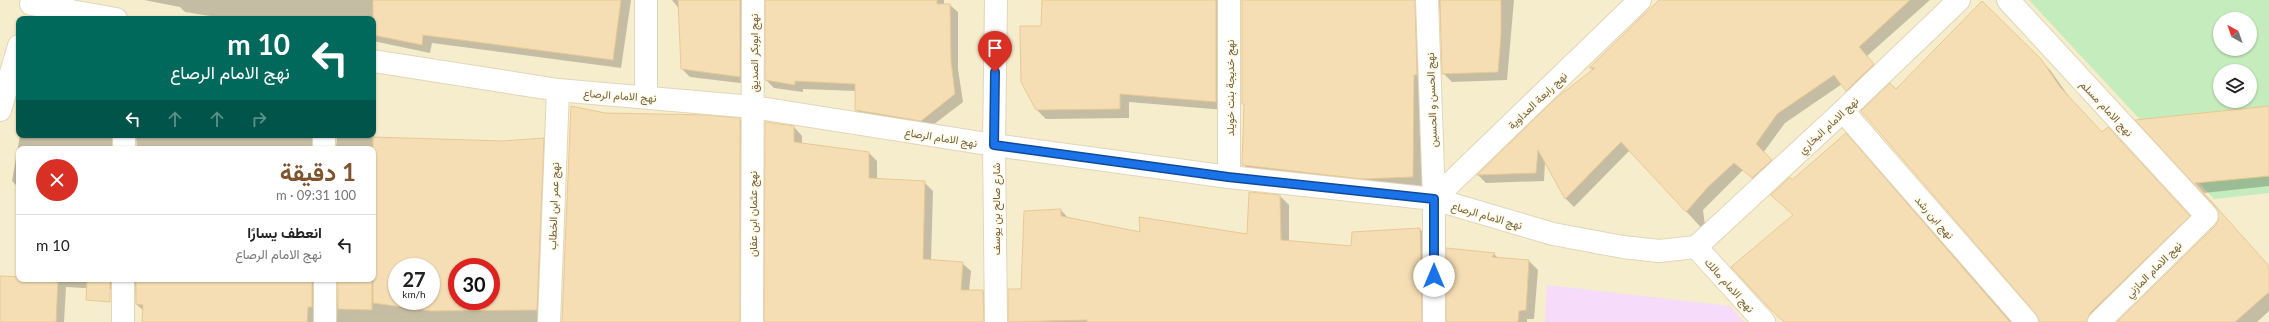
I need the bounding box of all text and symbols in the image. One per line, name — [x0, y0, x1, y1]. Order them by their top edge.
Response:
north arrow — [2213, 12, 2257, 56]
map controls — [2213, 12, 2257, 108]
street label: نهج ابوبكر الصديق — [747, 14, 762, 92]
text: 10 m — [227, 27, 290, 61]
pin — [978, 31, 1012, 72]
icon: left — [304, 32, 356, 84]
icon: arrive — [984, 37, 1006, 59]
street label: نهج خديجة بنت خويلد — [1223, 40, 1238, 136]
street label: نهج الحسن و الحسين — [1423, 52, 1441, 148]
text: نهج الامام الرصاع — [170, 61, 290, 83]
button: layers — [2213, 64, 2257, 108]
street label: نهج رابعة العداوية — [1505, 69, 1571, 133]
street label: نهج الامام مسلم — [2076, 77, 2136, 140]
street label: نهج الامام الرصاع — [583, 86, 657, 106]
street label: نهج الامام البخاري — [1795, 94, 1863, 159]
icon: left — [122, 108, 144, 130]
icon: ahead — [164, 108, 186, 130]
icon: ahead — [206, 108, 228, 130]
icon: right — [248, 108, 270, 130]
street label: نهج الامام الرصاع — [903, 125, 978, 151]
text: 1 دقيقة — [280, 157, 356, 186]
button: close — [36, 159, 78, 201]
street label: نهج عمر ابن الخطاب — [545, 162, 563, 250]
street label: شارع صالح بن يوسف — [989, 162, 1004, 255]
street label: نهج عثمان ابن عفان — [746, 171, 761, 257]
text: 100 m · 09:31 — [276, 187, 356, 203]
street label: نهج ابن رشد — [1911, 193, 1957, 243]
street label: نهج الامام الرصاع — [1449, 199, 1524, 233]
text: انعطف يسارًا — [247, 223, 322, 241]
icon: left — [334, 234, 356, 256]
text: 10 m — [36, 236, 70, 254]
street label: نهج الامام المازني — [2122, 238, 2187, 303]
text: نهج الامام الرصاع — [235, 246, 322, 262]
position arrow — [1413, 255, 1455, 297]
street label: نهج الامام مالك — [1701, 255, 1758, 316]
speed limit sign: 30 — [448, 258, 500, 310]
text: 27 — [402, 267, 426, 291]
text: km/h — [402, 288, 426, 300]

